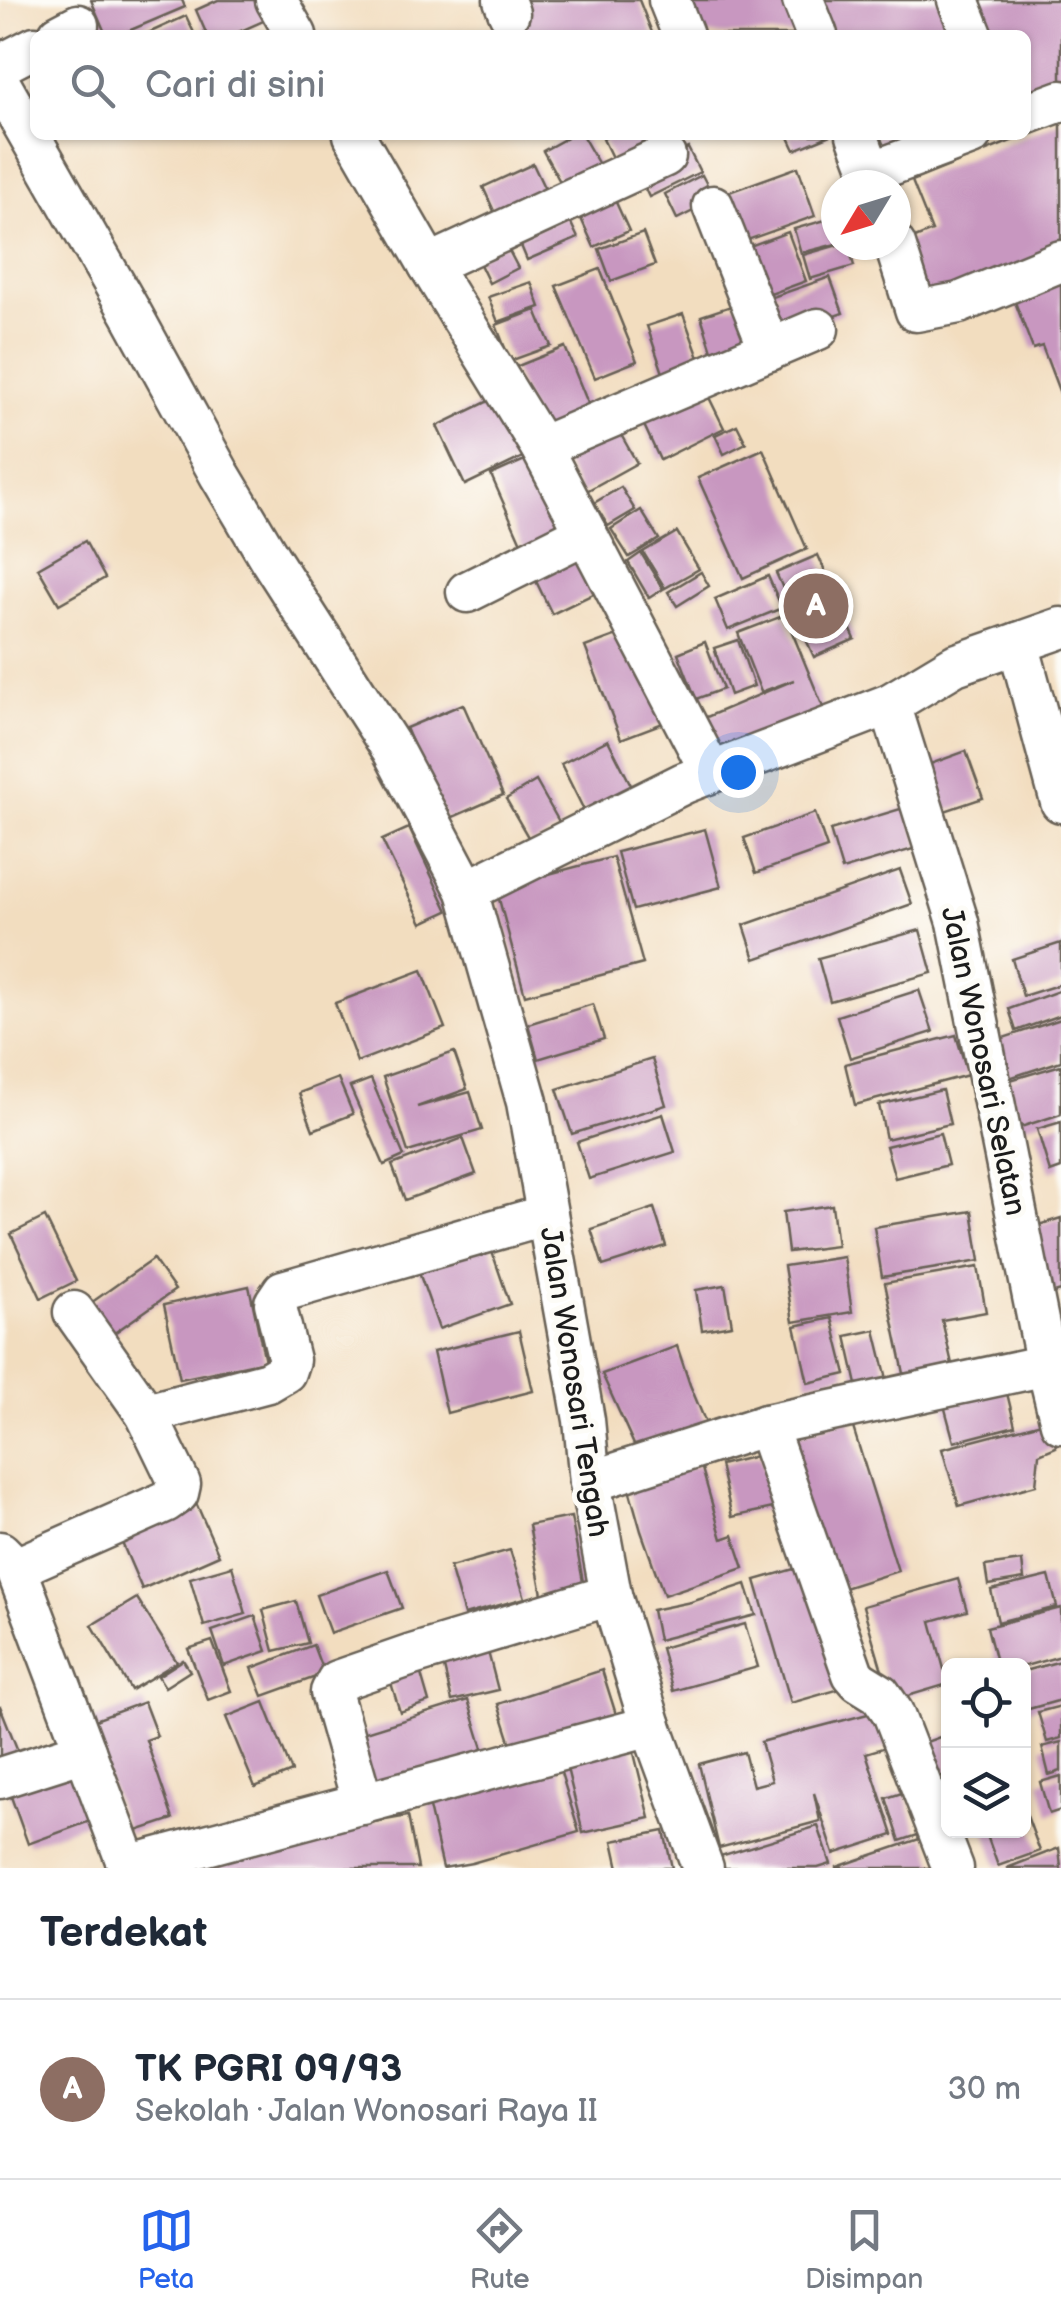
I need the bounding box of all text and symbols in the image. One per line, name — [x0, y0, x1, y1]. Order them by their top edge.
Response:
search box — [30, 30, 1031, 140]
icon: search — [65, 58, 120, 113]
text: Cari di sini — [145, 63, 325, 108]
north arrow — [821, 170, 911, 260]
pin: A — [784, 568, 848, 644]
your location — [713, 747, 764, 798]
street label: Jalan Wonosari Selatan — [933, 904, 1033, 1219]
street label: Jalan Wonosari Tengah — [532, 1225, 616, 1540]
map controls — [941, 1658, 1031, 1838]
button: locate — [941, 1658, 1031, 1748]
button: layers — [941, 1748, 1031, 1838]
text: Terdekat — [40, 1908, 207, 1959]
text: TK PGRI 09/93 — [135, 2047, 402, 2092]
text: A — [63, 2070, 82, 2109]
text: 30 m — [947, 2070, 1021, 2109]
text: Sekolah · Jalan Wonosari Raya II — [135, 2092, 598, 2131]
tab: Peta — [138, 2203, 194, 2296]
tab: Rute — [470, 2203, 530, 2296]
tab: Disimpan — [805, 2203, 923, 2296]

